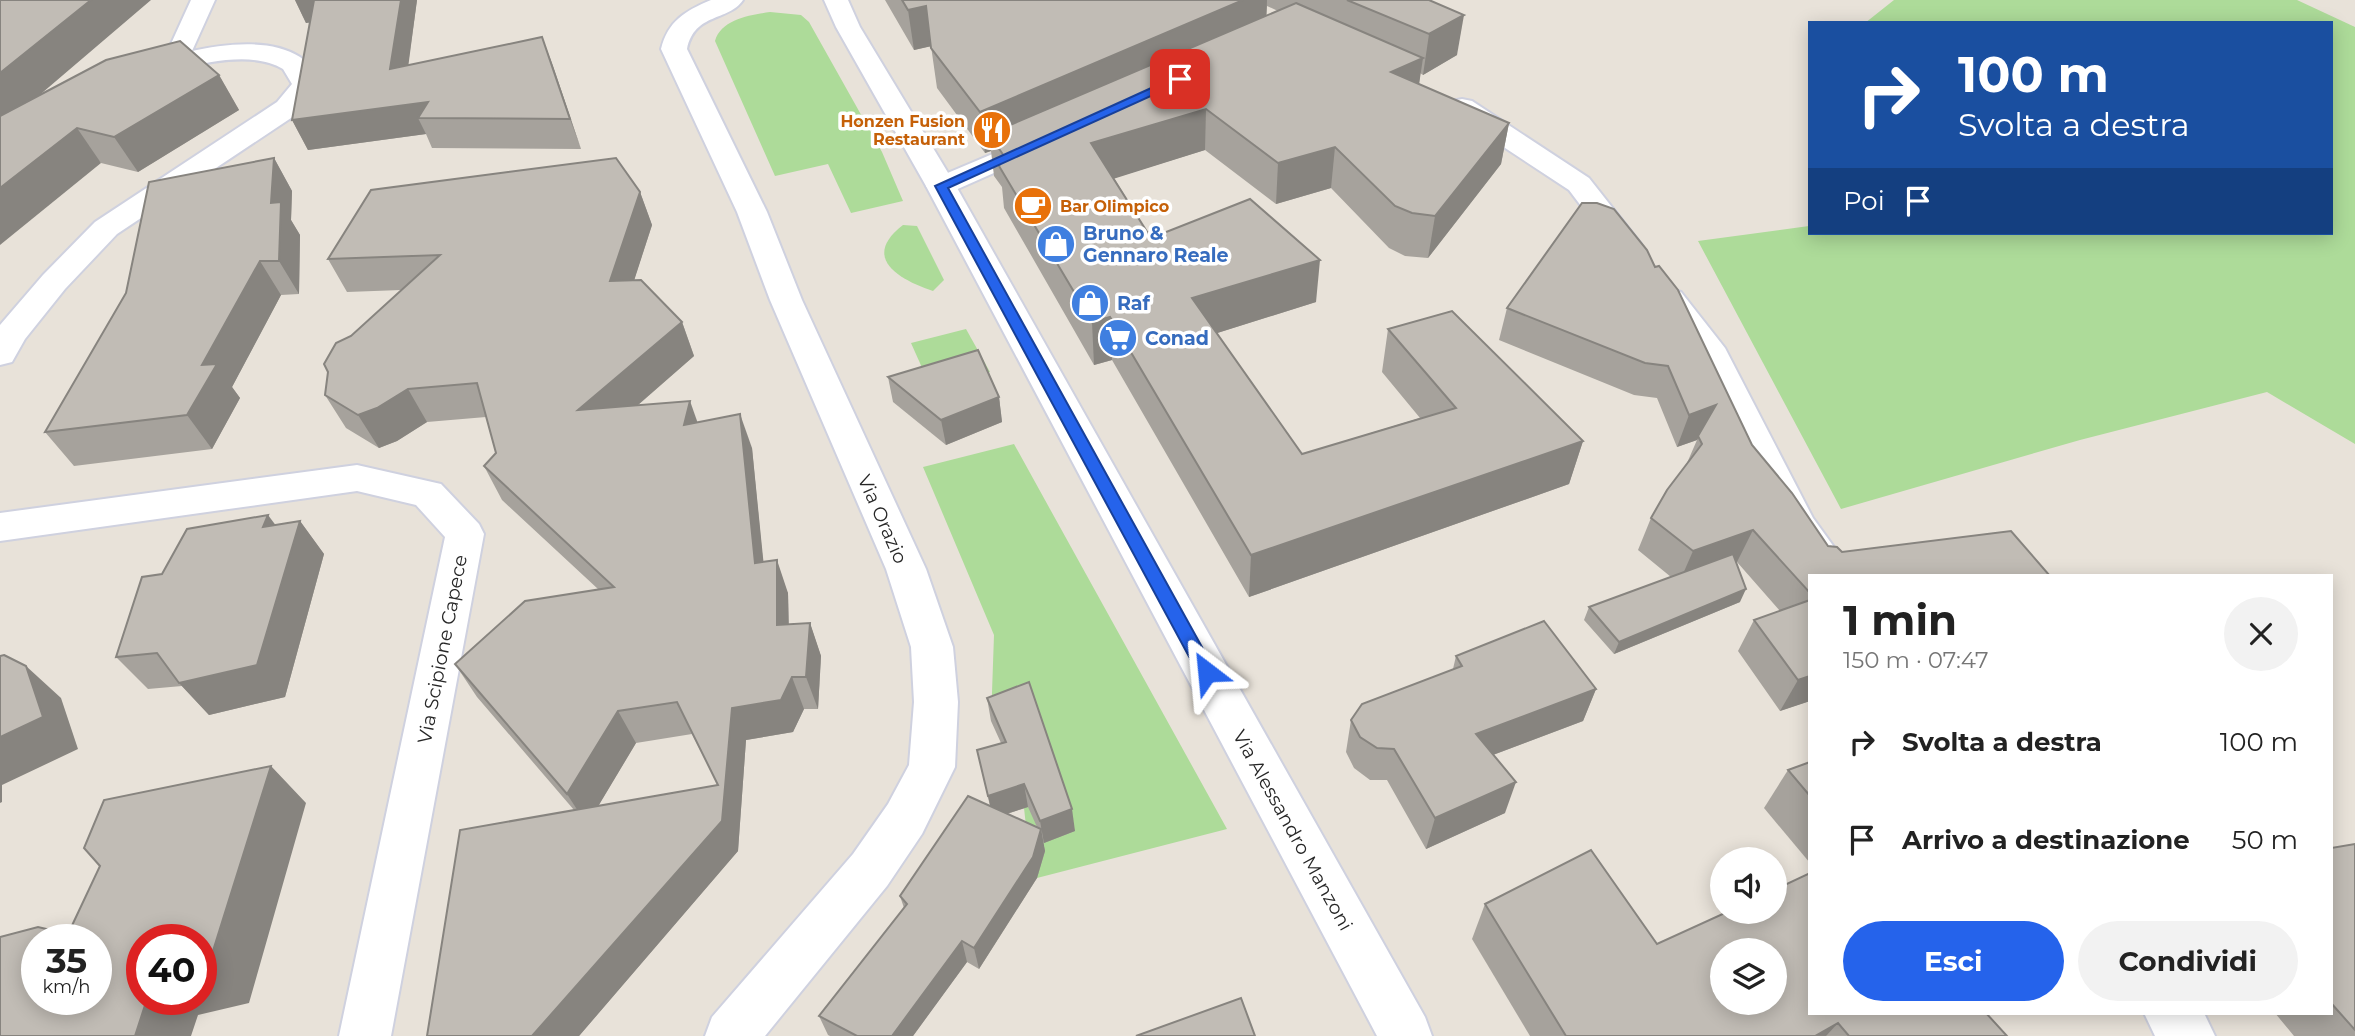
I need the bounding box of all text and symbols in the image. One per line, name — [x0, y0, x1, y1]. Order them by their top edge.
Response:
text: 100 m — [1958, 45, 2109, 104]
pin — [1150, 49, 1210, 109]
icon: right — [1843, 49, 1934, 140]
icon: arrive — [1161, 60, 1199, 98]
text: Svolta a destra — [1958, 105, 2190, 144]
restaurant icon: Honzen Fusion Restaurant — [971, 109, 1013, 151]
place label: Honzen Fusion Restaurant — [840, 112, 965, 149]
icon: arrive — [1899, 182, 1937, 220]
cafe icon: Bar Olimpico — [1012, 185, 1054, 227]
text: Poi — [1843, 185, 1885, 217]
place label: Bar Olimpico — [1060, 197, 1169, 216]
place label: Bruno & Gennaro Reale — [1083, 222, 1229, 267]
shop icon: Bruno & Gennaro Reale — [1035, 223, 1077, 265]
shop icon: Raf — [1069, 282, 1111, 324]
place label: Raf — [1117, 292, 1151, 315]
supermarket icon: Conad — [1097, 317, 1139, 359]
place label: Conad — [1145, 327, 1209, 350]
street label: Via Orazio — [853, 471, 912, 567]
street label: Via Scipione Capece — [413, 553, 472, 745]
text: 1 min — [1843, 594, 1957, 646]
button: close — [2224, 597, 2298, 671]
position arrow — [1170, 635, 1244, 709]
text: 150 m · 07:47 — [1843, 646, 1988, 674]
icon: right — [1843, 723, 1881, 761]
street label: Via Alessandro Manzoni — [1228, 726, 1357, 935]
text: Svolta a destra — [1902, 726, 2102, 758]
text: 100 m — [2220, 726, 2298, 758]
icon: arrive — [1843, 821, 1881, 859]
text: Arrivo a destinazione — [1902, 824, 2190, 856]
text: 50 m — [2232, 824, 2298, 856]
map controls — [1710, 847, 1787, 1015]
button: sound — [1710, 847, 1787, 924]
button: Esci — [1843, 921, 2064, 1001]
button: Condividi — [2078, 921, 2298, 1001]
speed limit sign: 40 — [126, 924, 217, 1015]
button: layers — [1710, 938, 1787, 1015]
text: 35 — [46, 939, 87, 982]
text: km/h — [42, 976, 91, 998]

